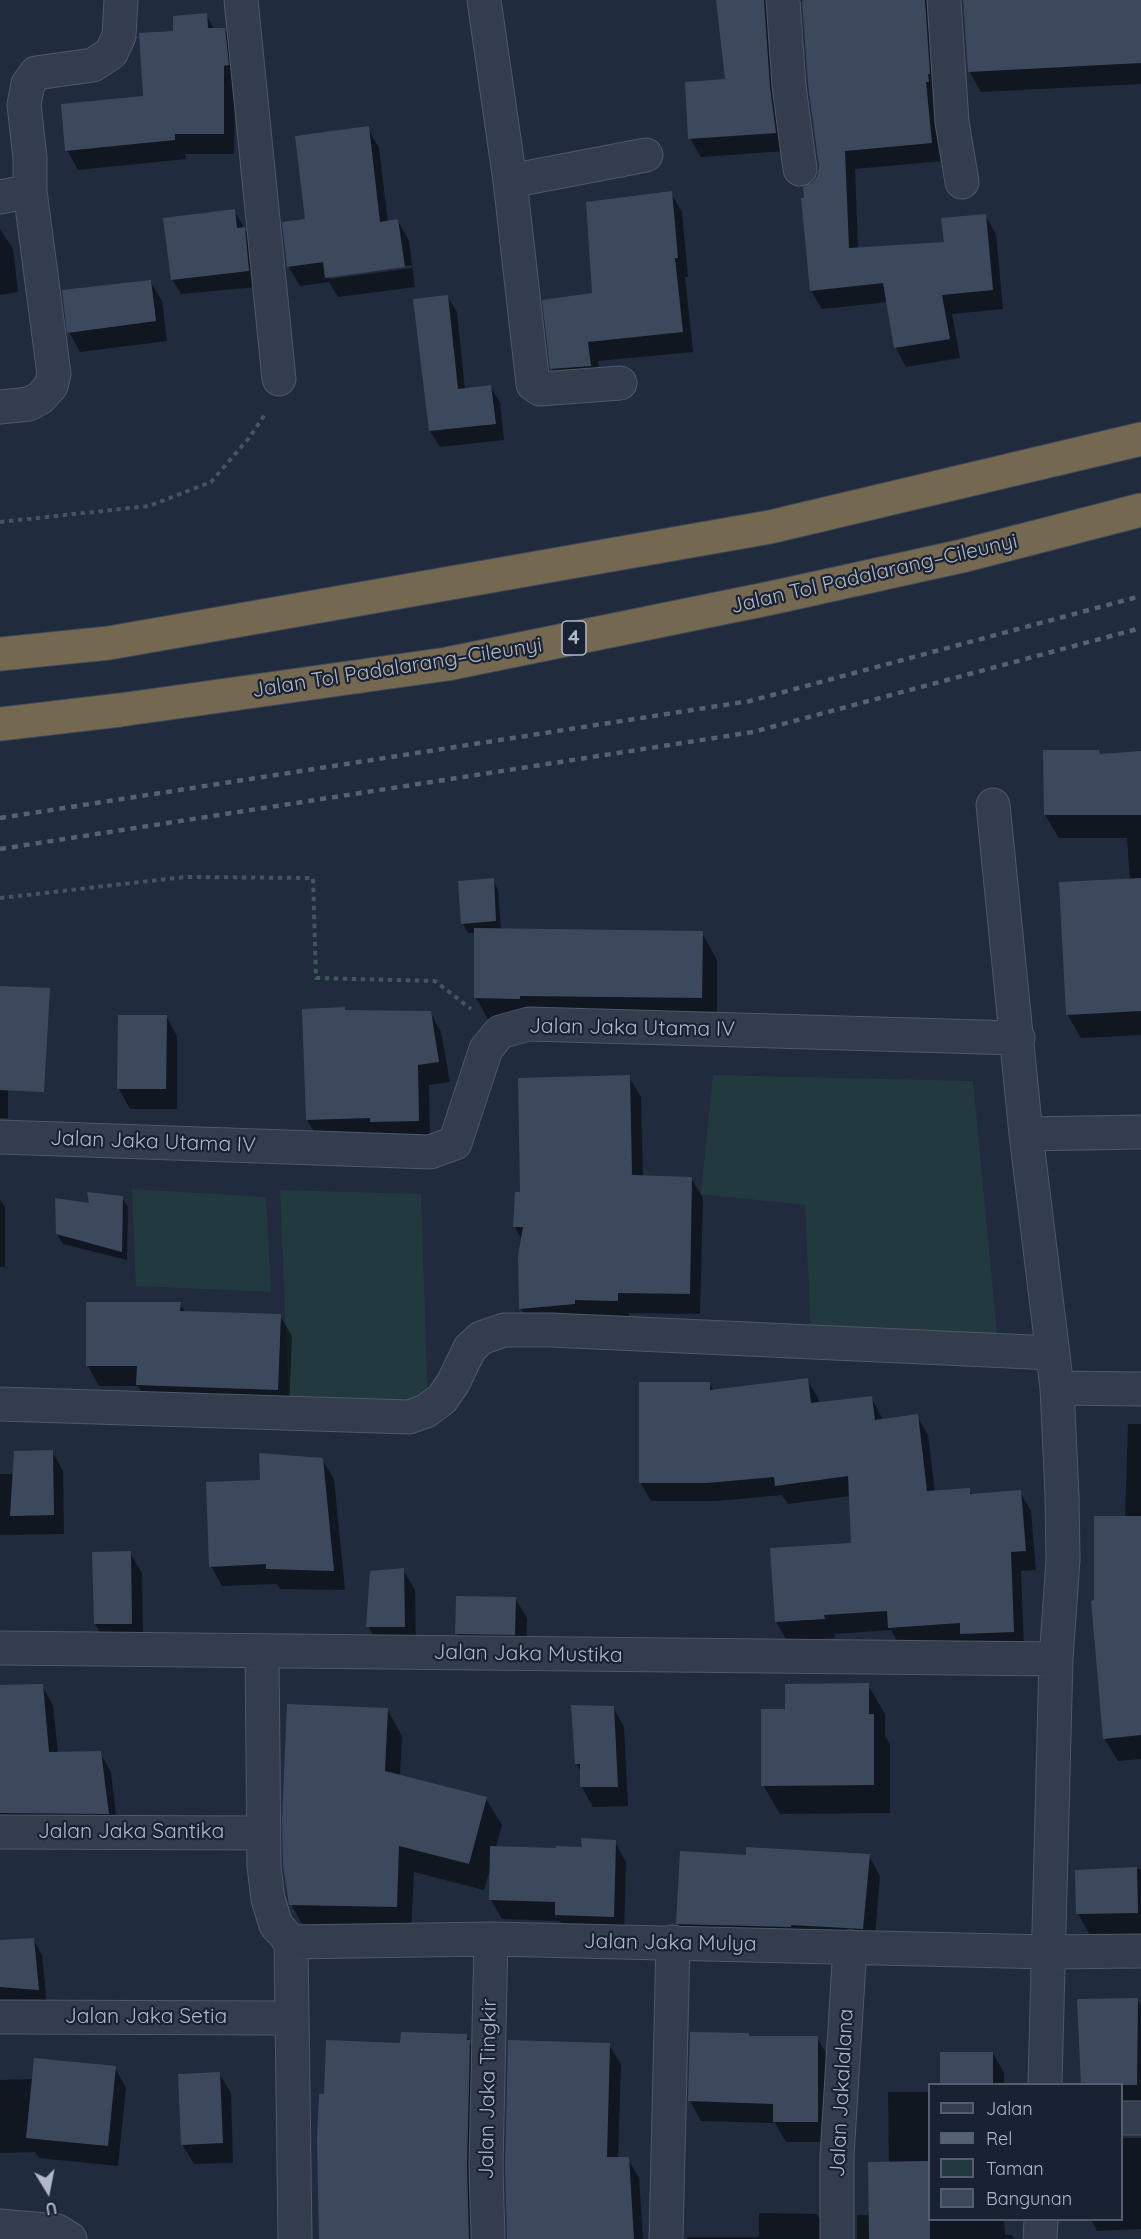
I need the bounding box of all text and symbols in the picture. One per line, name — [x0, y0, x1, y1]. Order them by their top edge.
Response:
street label: Jalan Tol Padalarang–Cileunyi — [728, 529, 1020, 619]
road number: 4 — [562, 621, 586, 655]
street label: Jalan Tol Padalarang–Cileunyi — [250, 633, 544, 703]
street label: Jalan Jaka Utama IV — [529, 1014, 735, 1042]
street label: Jalan Jaka Utama IV — [50, 1126, 256, 1158]
street label: Jalan Jaka Mustika — [433, 1640, 623, 1668]
street label: Jalan Jaka Santika — [38, 1819, 224, 1845]
street label: Jalan Jaka Mulya — [583, 1929, 757, 1957]
street label: Jalan Jaka Tingkir — [474, 1998, 502, 2180]
street label: Jalan Jaka Setia — [65, 2004, 227, 2030]
street label: Jalan Jakalalana — [825, 2008, 859, 2178]
legend — [928, 2083, 1123, 2221]
text: Jalan — [986, 2097, 1033, 2120]
text: Rel — [986, 2127, 1012, 2150]
text: Taman — [986, 2157, 1044, 2180]
north arrow — [18, 2161, 78, 2221]
text: Bangunan — [986, 2187, 1072, 2210]
text: U — [44, 2198, 58, 2220]

